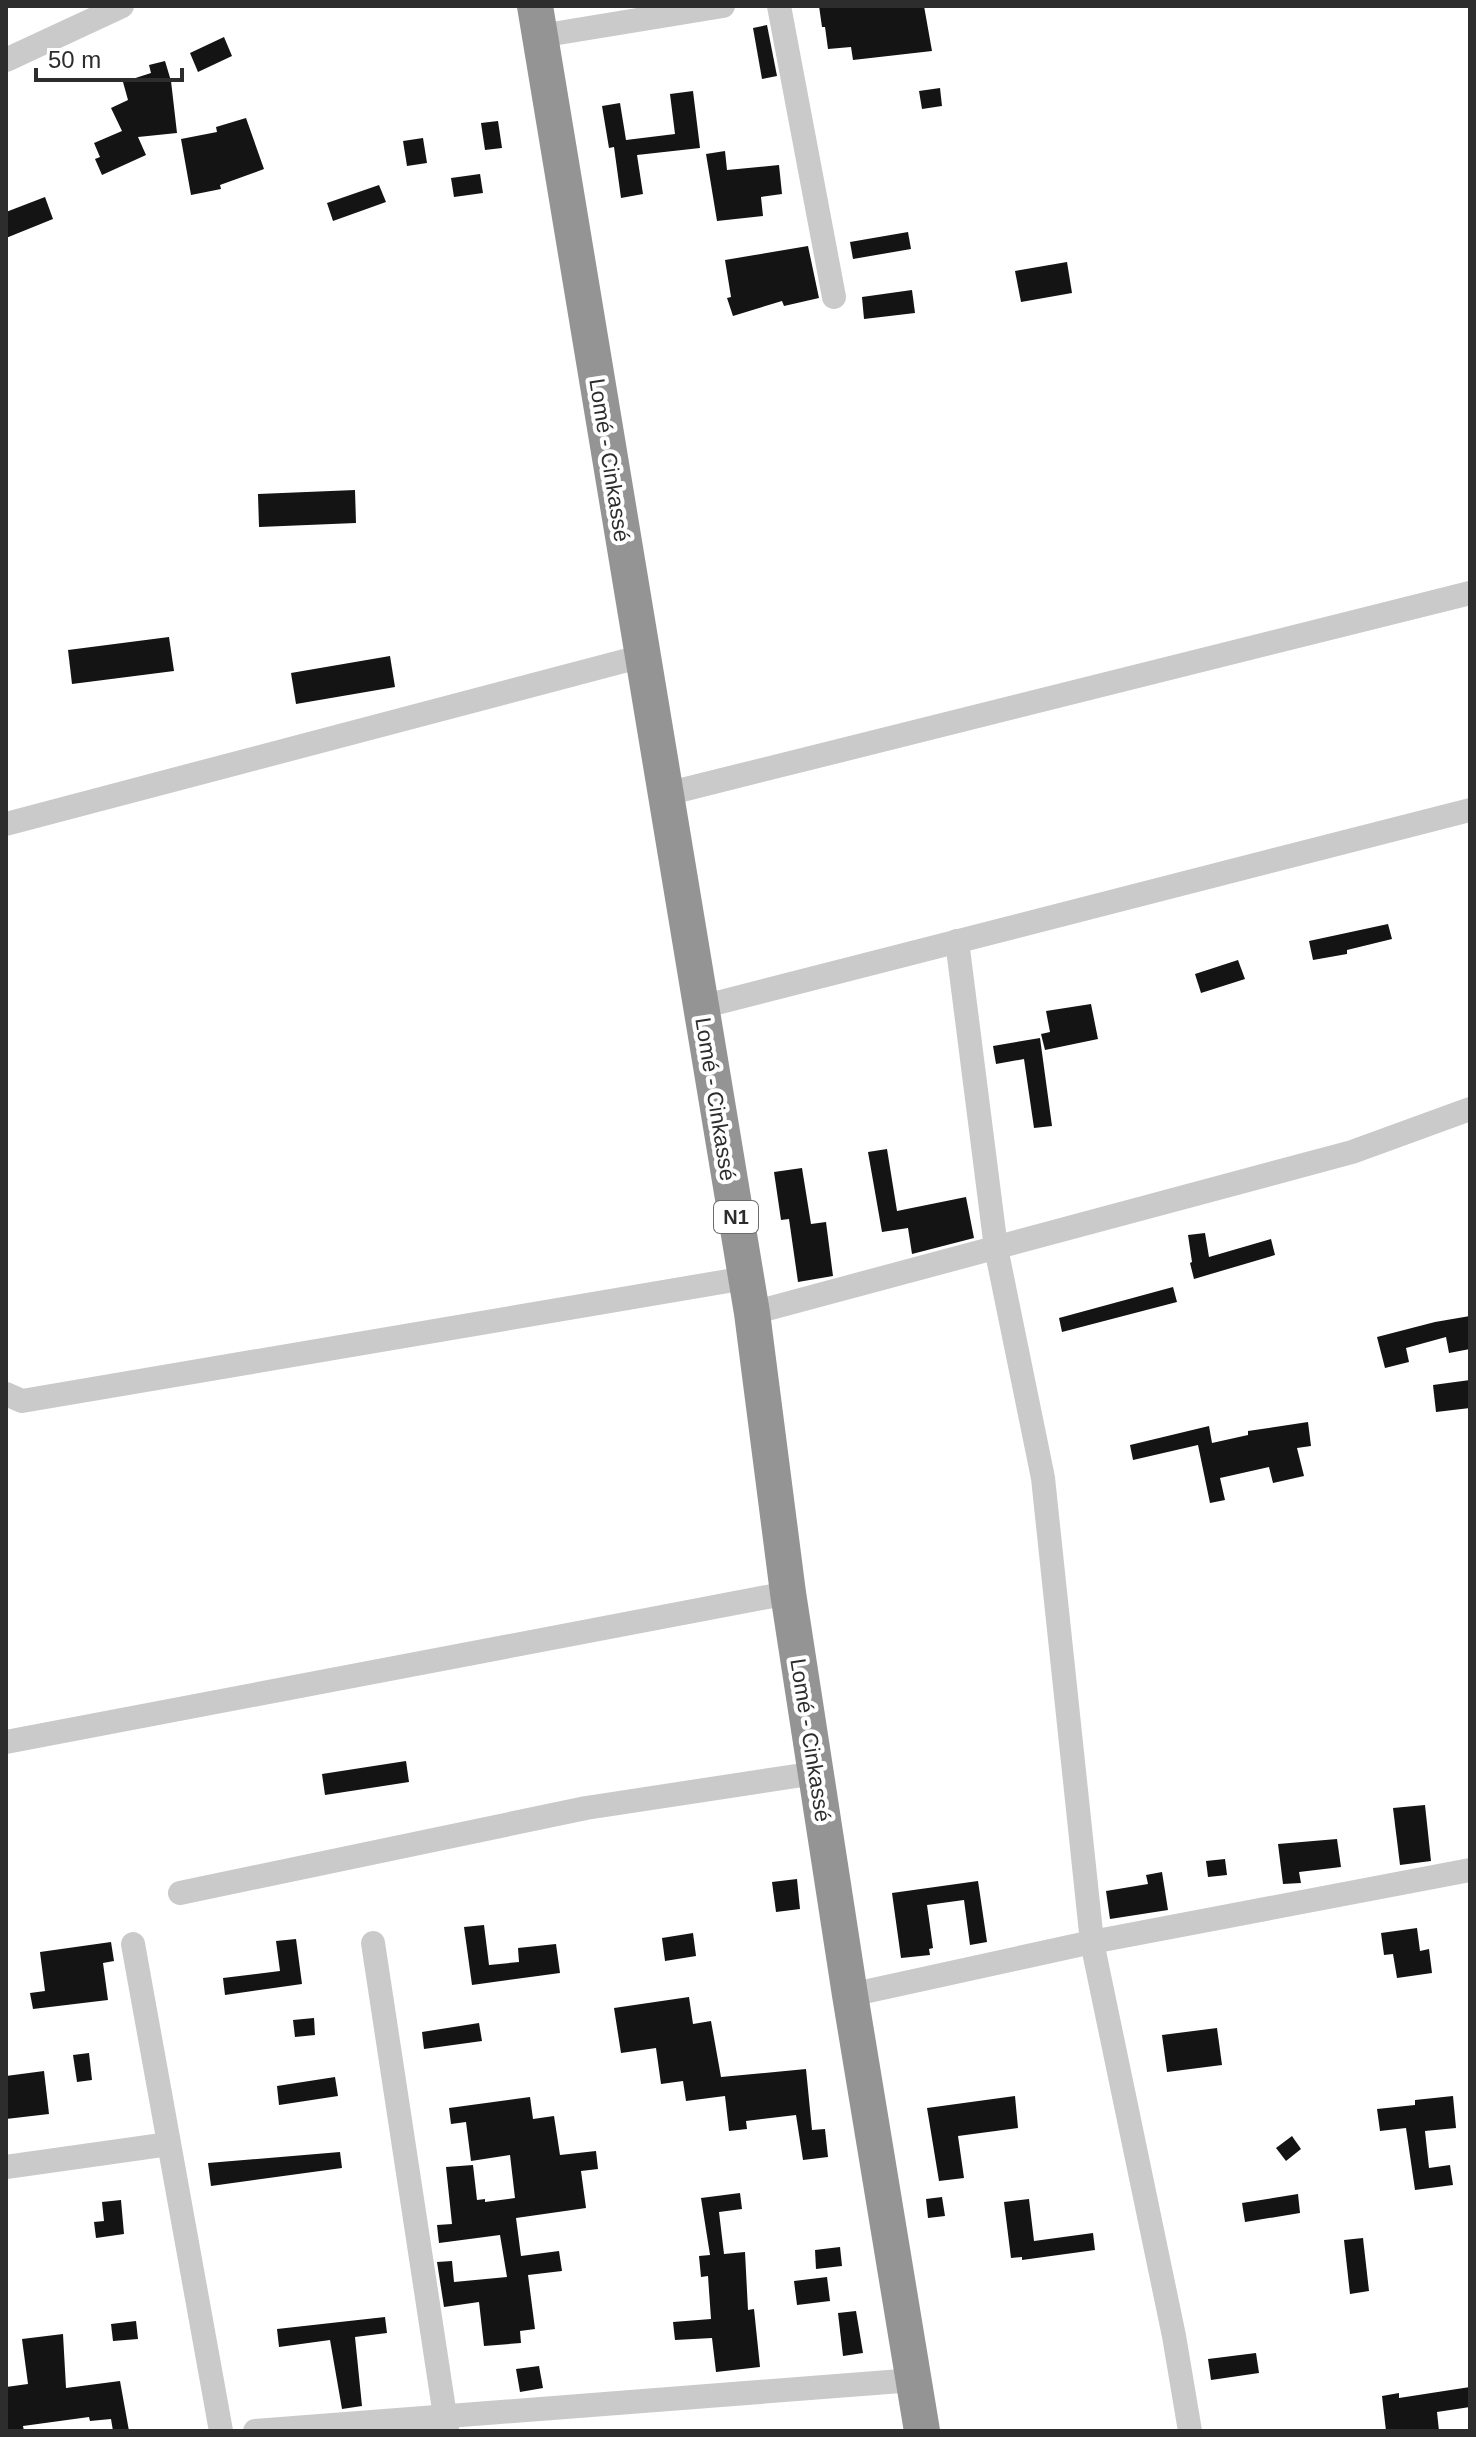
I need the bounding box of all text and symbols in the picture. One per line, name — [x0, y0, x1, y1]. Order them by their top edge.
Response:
scale bar — [36, 32, 182, 82]
text: 50 m — [48, 46, 101, 73]
street label: Lomé - Cinkassé — [584, 377, 635, 544]
street label: Lomé - Cinkassé — [690, 1016, 741, 1183]
road number: N1 — [714, 1201, 758, 1233]
street label: Lomé - Cinkassé — [785, 1657, 836, 1824]

